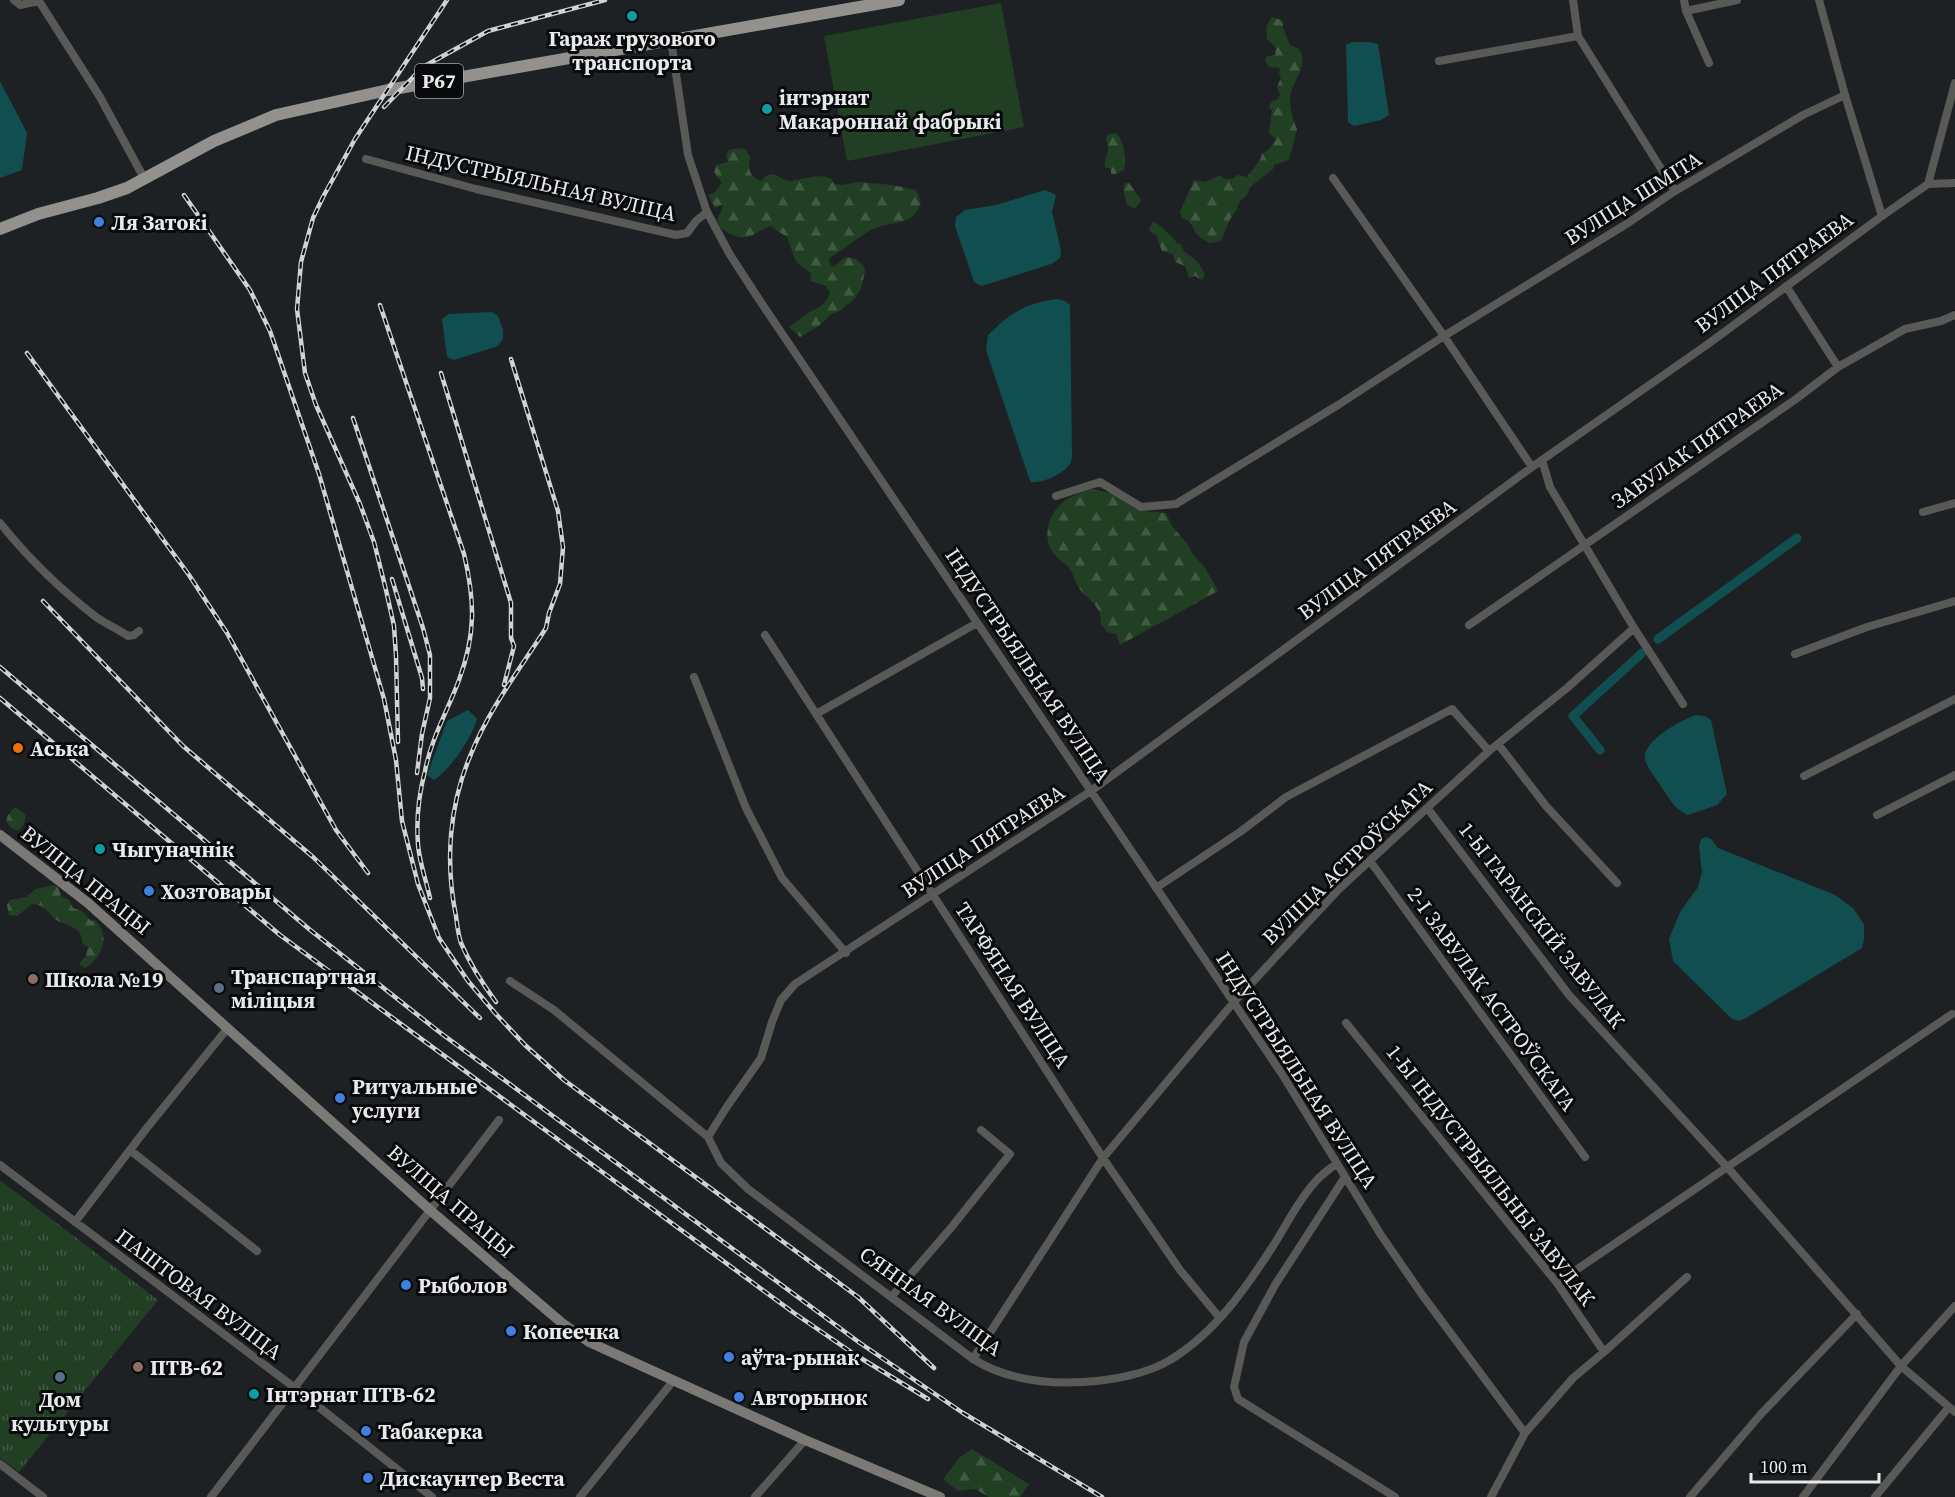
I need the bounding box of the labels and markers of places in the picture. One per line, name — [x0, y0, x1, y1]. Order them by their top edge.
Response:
marker: Гараж грузового транспорта — [625, 9, 639, 23]
place label: Гараж грузового транспорта — [548, 24, 716, 77]
place label: інтэрнат Макароннай фабрыкі — [779, 83, 1002, 136]
marker: інтэрнат Макароннай фабрыкі — [760, 102, 774, 116]
place label: Ля Затокі — [111, 208, 208, 237]
marker: Ля Затокі — [92, 215, 106, 229]
place label: Аська — [30, 734, 90, 763]
marker: Аська — [11, 741, 25, 755]
place label: Чыгуначнік — [112, 835, 235, 864]
marker: Чыгуначнік — [93, 842, 107, 856]
place label: Хозтовары — [161, 877, 271, 906]
marker: Хозтовары — [142, 884, 156, 898]
place label: Транспартная міліцыя — [231, 962, 377, 1015]
place label: Школа №19 — [45, 965, 163, 994]
marker: Школа №19 — [26, 972, 40, 986]
marker: Транспартная міліцыя — [212, 981, 226, 995]
place label: Ритуальные услуги — [351, 1072, 478, 1125]
marker: Ритуальные услуги — [333, 1091, 347, 1105]
place label: Рыболов — [418, 1271, 508, 1300]
marker: Рыболов — [399, 1278, 413, 1292]
place label: Копеечка — [523, 1317, 620, 1346]
marker: Копеечка — [504, 1324, 518, 1338]
place label: аўта-рынак — [741, 1343, 860, 1372]
marker: аўта-рынак — [722, 1350, 736, 1364]
place label: ПТВ-62 — [150, 1353, 223, 1382]
marker: ПТВ-62 — [131, 1360, 145, 1374]
marker: Дом культуры — [53, 1370, 67, 1384]
place label: Інтэрнат ПТВ-62 — [266, 1380, 436, 1409]
place label: Авторынок — [751, 1383, 868, 1412]
place label: Дом культуры — [11, 1385, 109, 1438]
marker: Інтэрнат ПТВ-62 — [247, 1387, 261, 1401]
marker: Авторынок — [732, 1390, 746, 1404]
place label: Табакерка — [378, 1417, 484, 1446]
marker: Табакерка — [359, 1424, 373, 1438]
place label: Дискаунтер Веста — [380, 1464, 565, 1493]
marker: Дискаунтер Веста — [361, 1471, 375, 1485]

